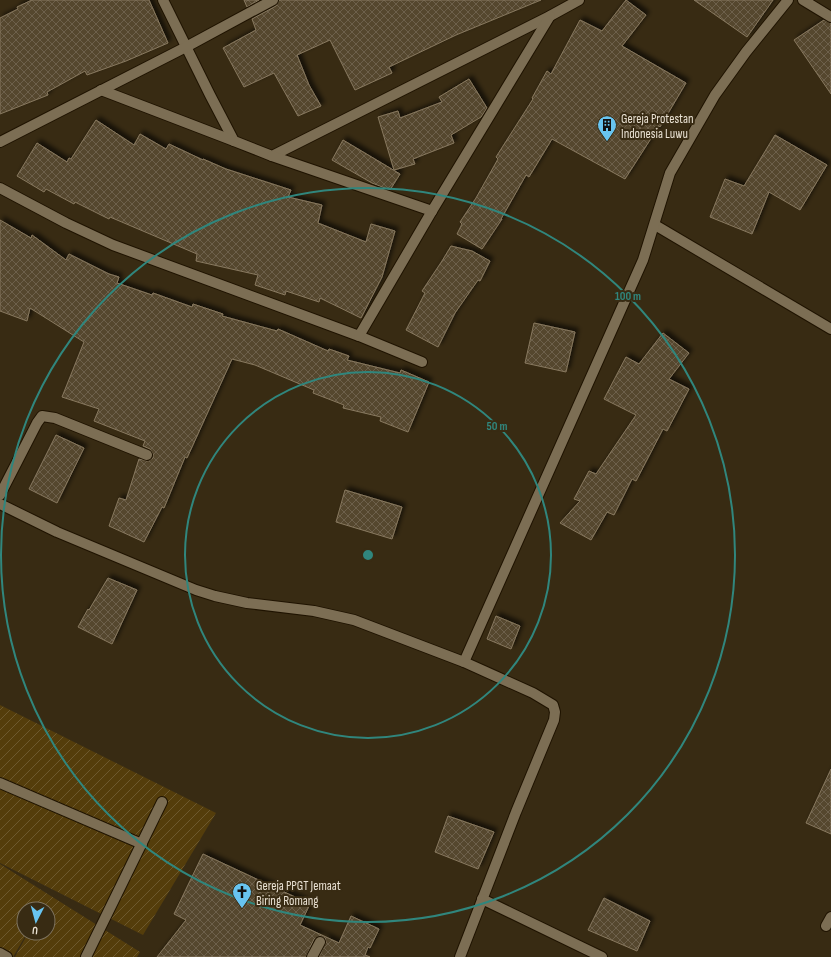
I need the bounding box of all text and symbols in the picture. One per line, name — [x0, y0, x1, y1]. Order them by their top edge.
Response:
place label: Gereja Protestan Indonesia Luwu — [621, 111, 694, 142]
building icon: Gereja Protestan Indonesia Luwu — [596, 114, 618, 142]
text: 100 m — [615, 289, 641, 304]
text: 50 m — [487, 419, 507, 434]
centre of rings — [361, 548, 375, 562]
place label: Gereja PPGT Jemaat Biring Romang — [256, 878, 341, 909]
church icon: Gereja PPGT Jemaat Biring Romang — [231, 881, 253, 909]
north arrow — [16, 901, 56, 941]
text: U — [31, 924, 39, 937]

